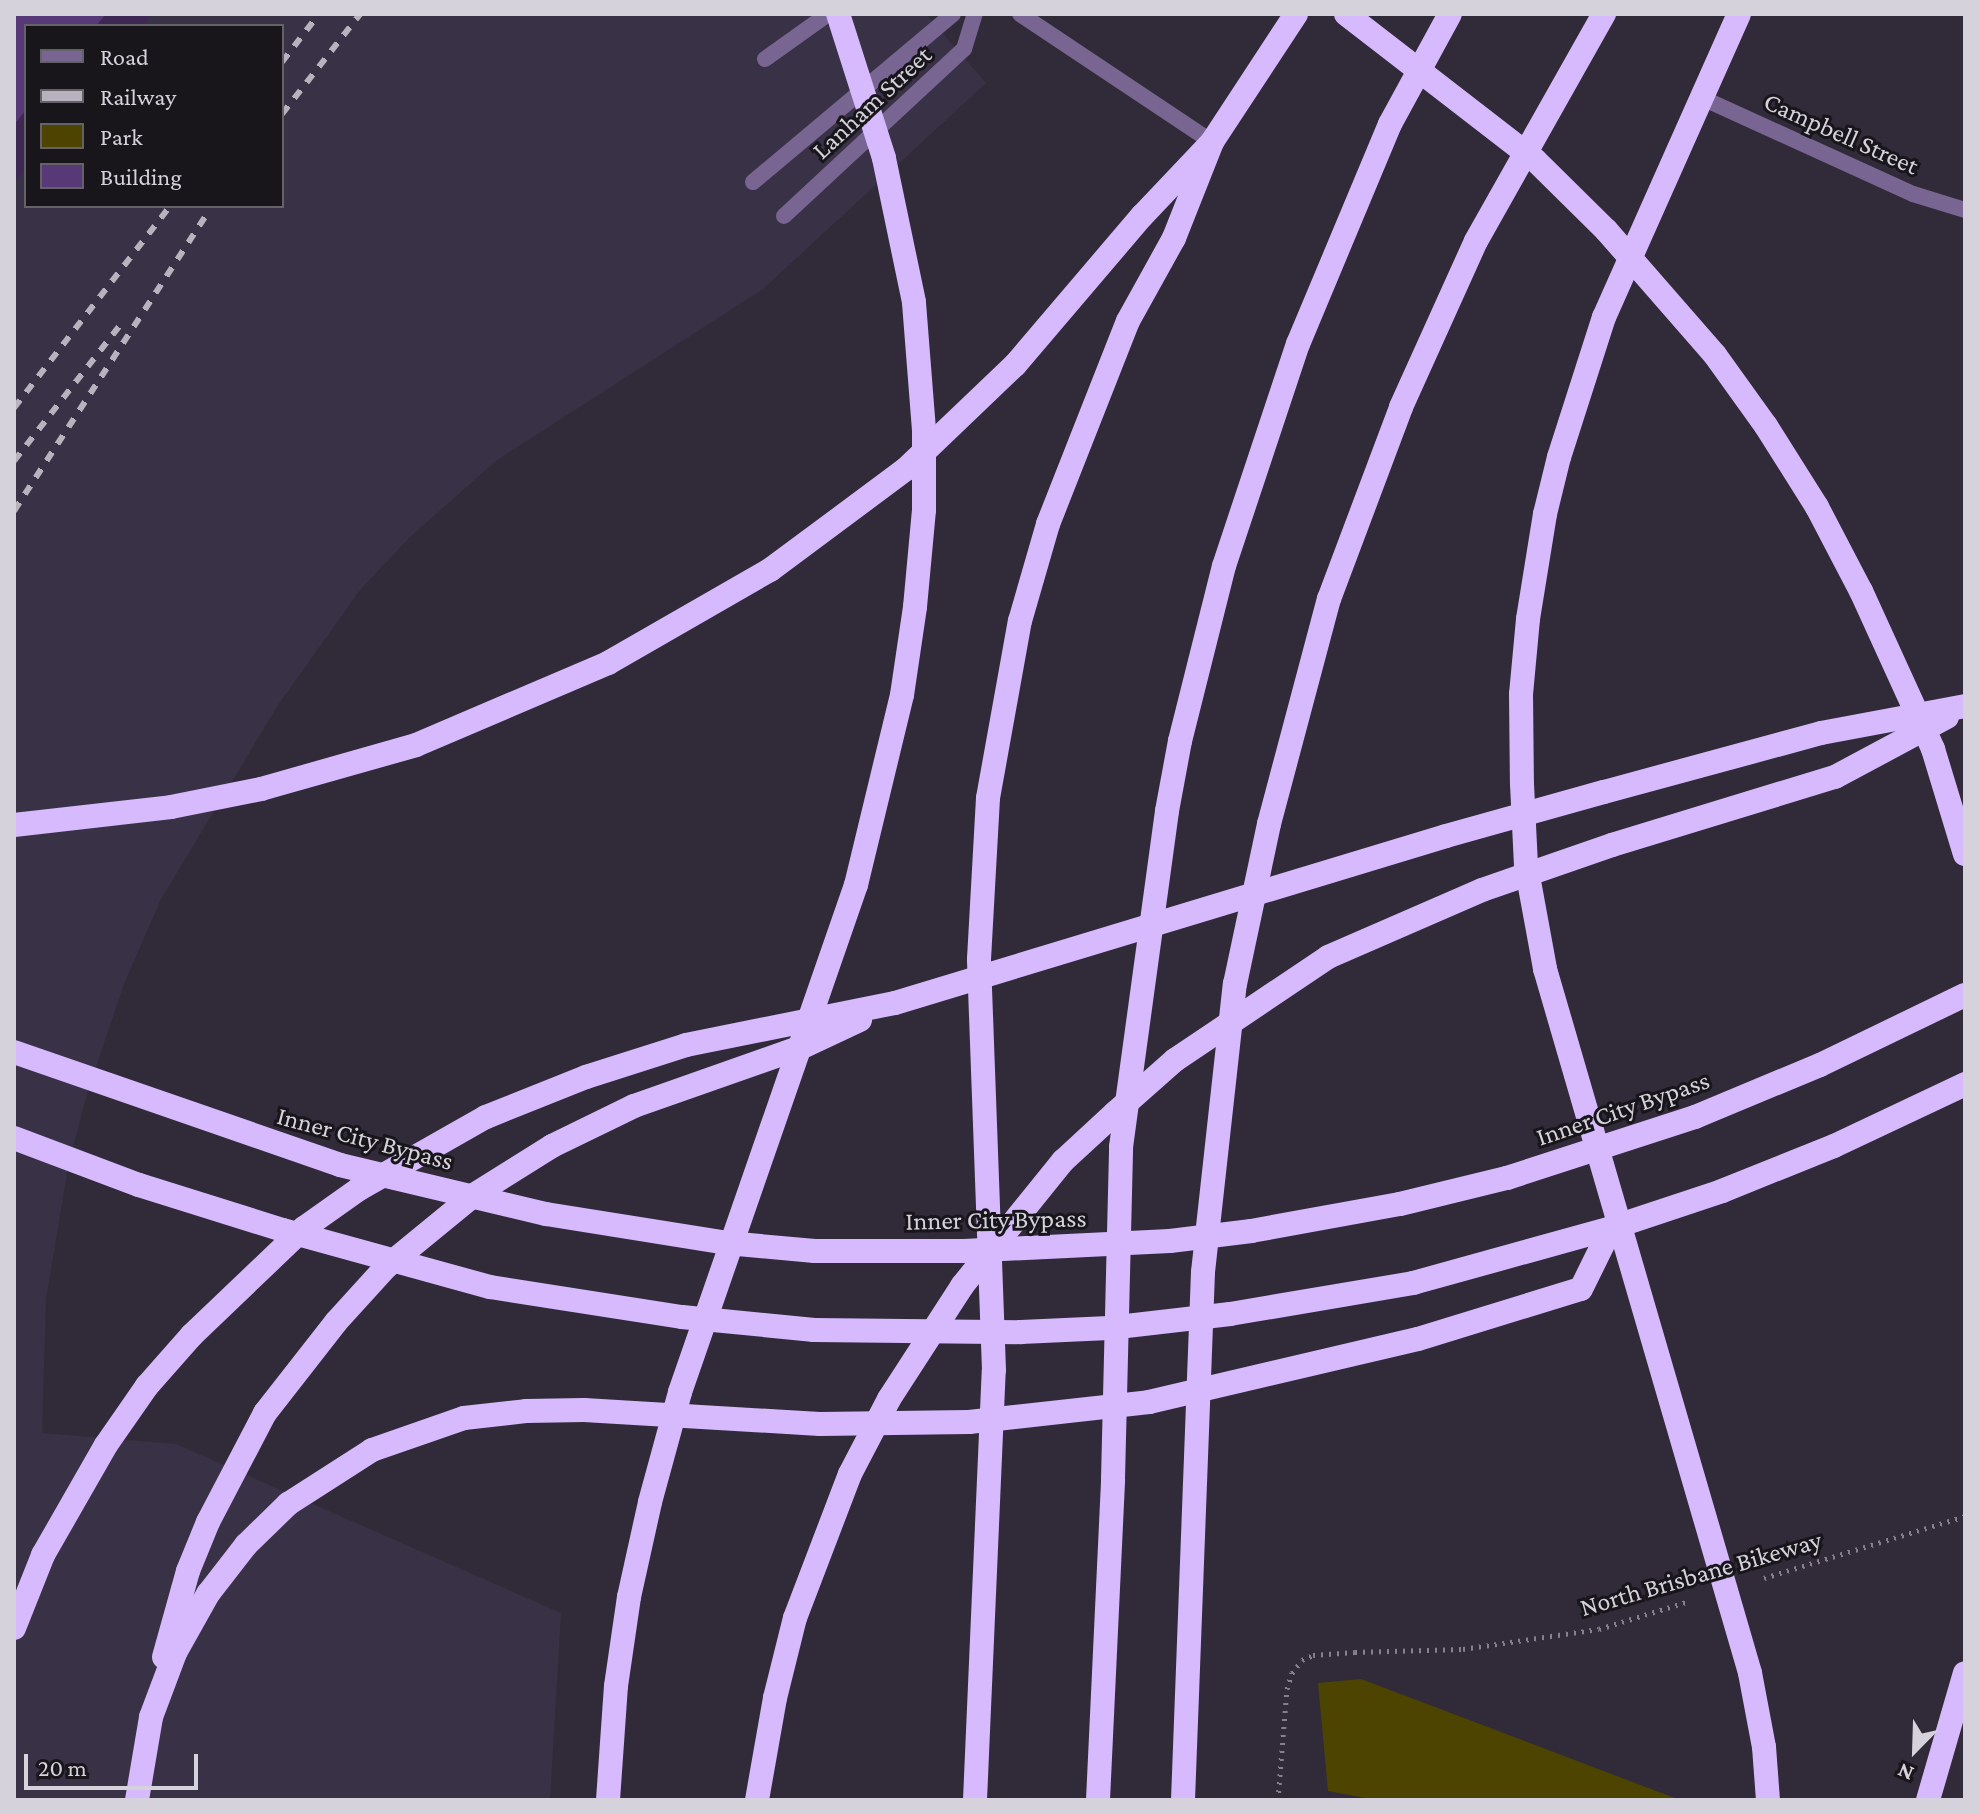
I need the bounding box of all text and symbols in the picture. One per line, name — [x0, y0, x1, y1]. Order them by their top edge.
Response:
legend — [24, 24, 284, 208]
street label: Lanham Street — [806, 40, 938, 166]
text: Road — [100, 43, 149, 70]
text: Railway — [100, 83, 176, 110]
street label: Campbell Street — [1759, 86, 1923, 182]
text: Park — [100, 123, 143, 150]
text: Building — [100, 163, 182, 190]
street label: Inner City Bypass — [1532, 1065, 1714, 1153]
street label: Inner City Bypass — [273, 1100, 457, 1178]
street label: Inner City Bypass — [905, 1203, 1087, 1237]
street label: North Brisbane Bikeway — [1577, 1525, 1825, 1623]
north arrow — [1875, 1710, 1955, 1790]
scale bar — [28, 1738, 202, 1788]
text: 20 m — [38, 1754, 87, 1781]
text: N — [1894, 1758, 1917, 1787]

